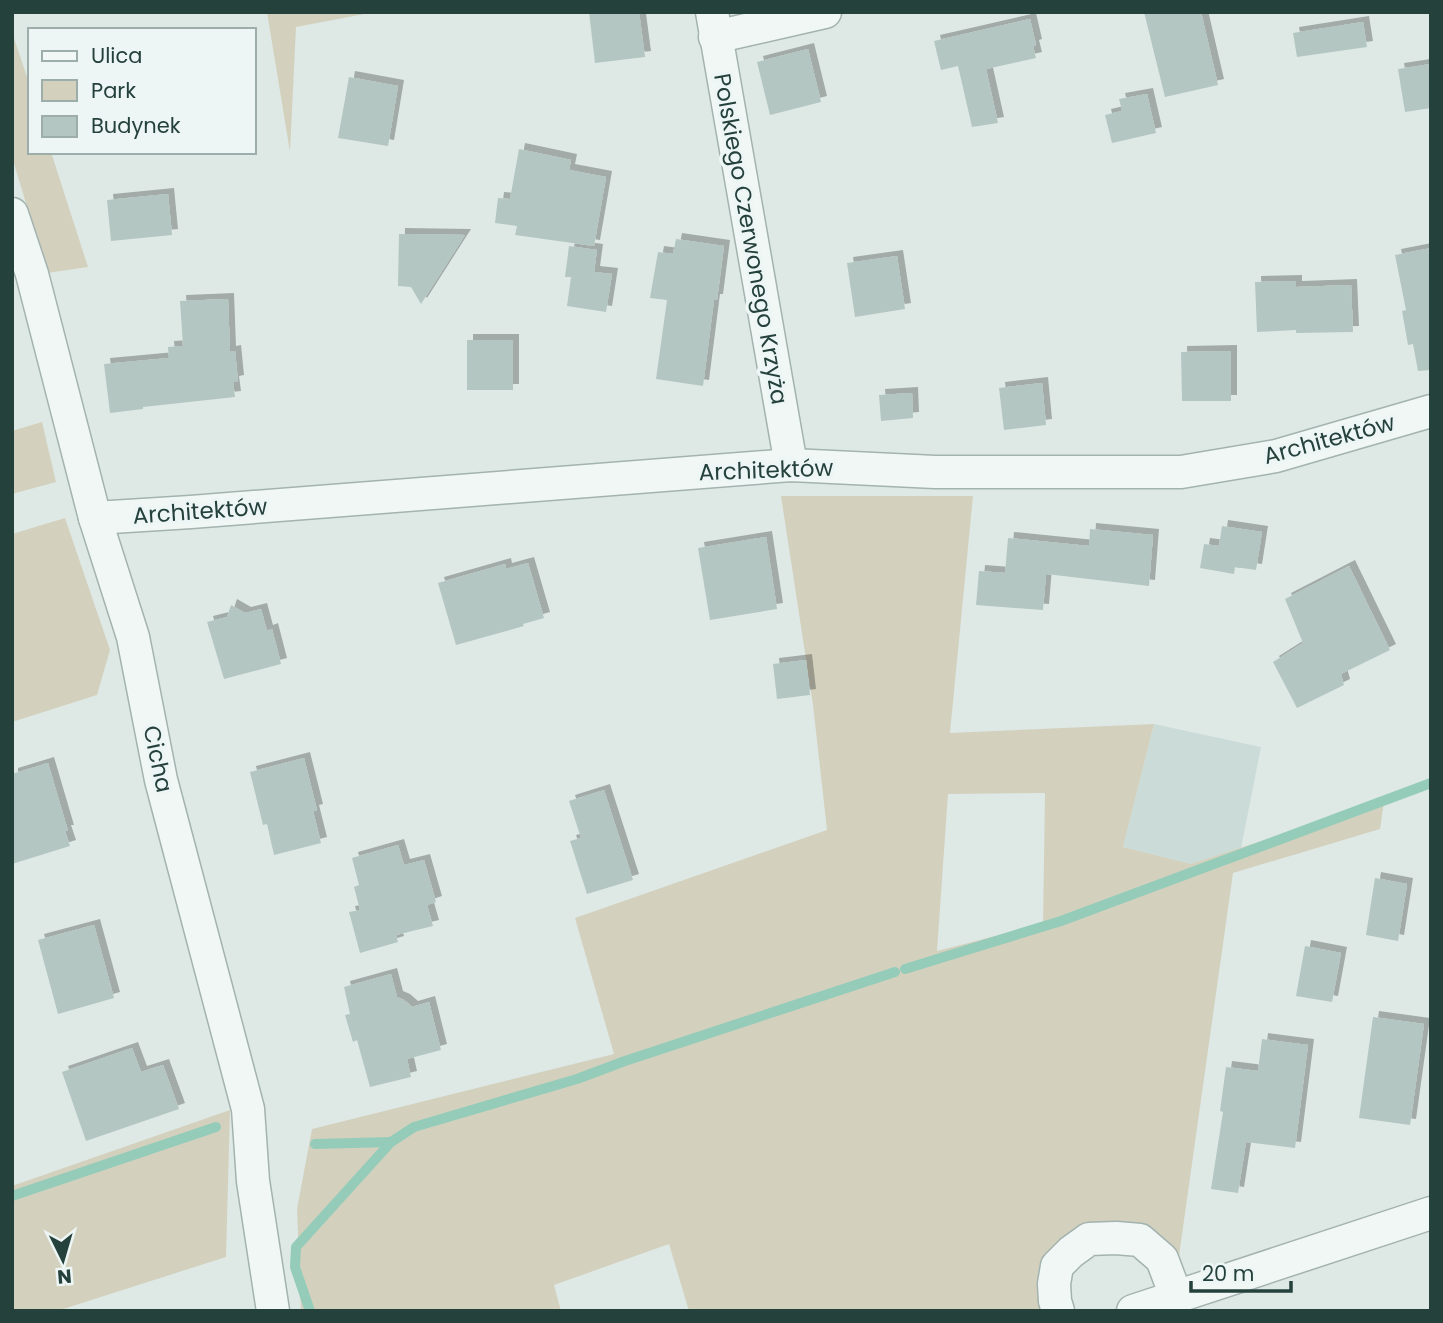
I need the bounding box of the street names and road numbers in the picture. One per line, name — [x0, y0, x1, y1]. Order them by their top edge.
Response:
street label: Polskiego Czerwonego Krzyża — [706, 71, 796, 407]
street label: Architektów — [1260, 406, 1398, 472]
street label: Architektów — [698, 452, 834, 488]
street label: Architektów — [132, 490, 269, 532]
street label: Cicha — [135, 723, 181, 795]

